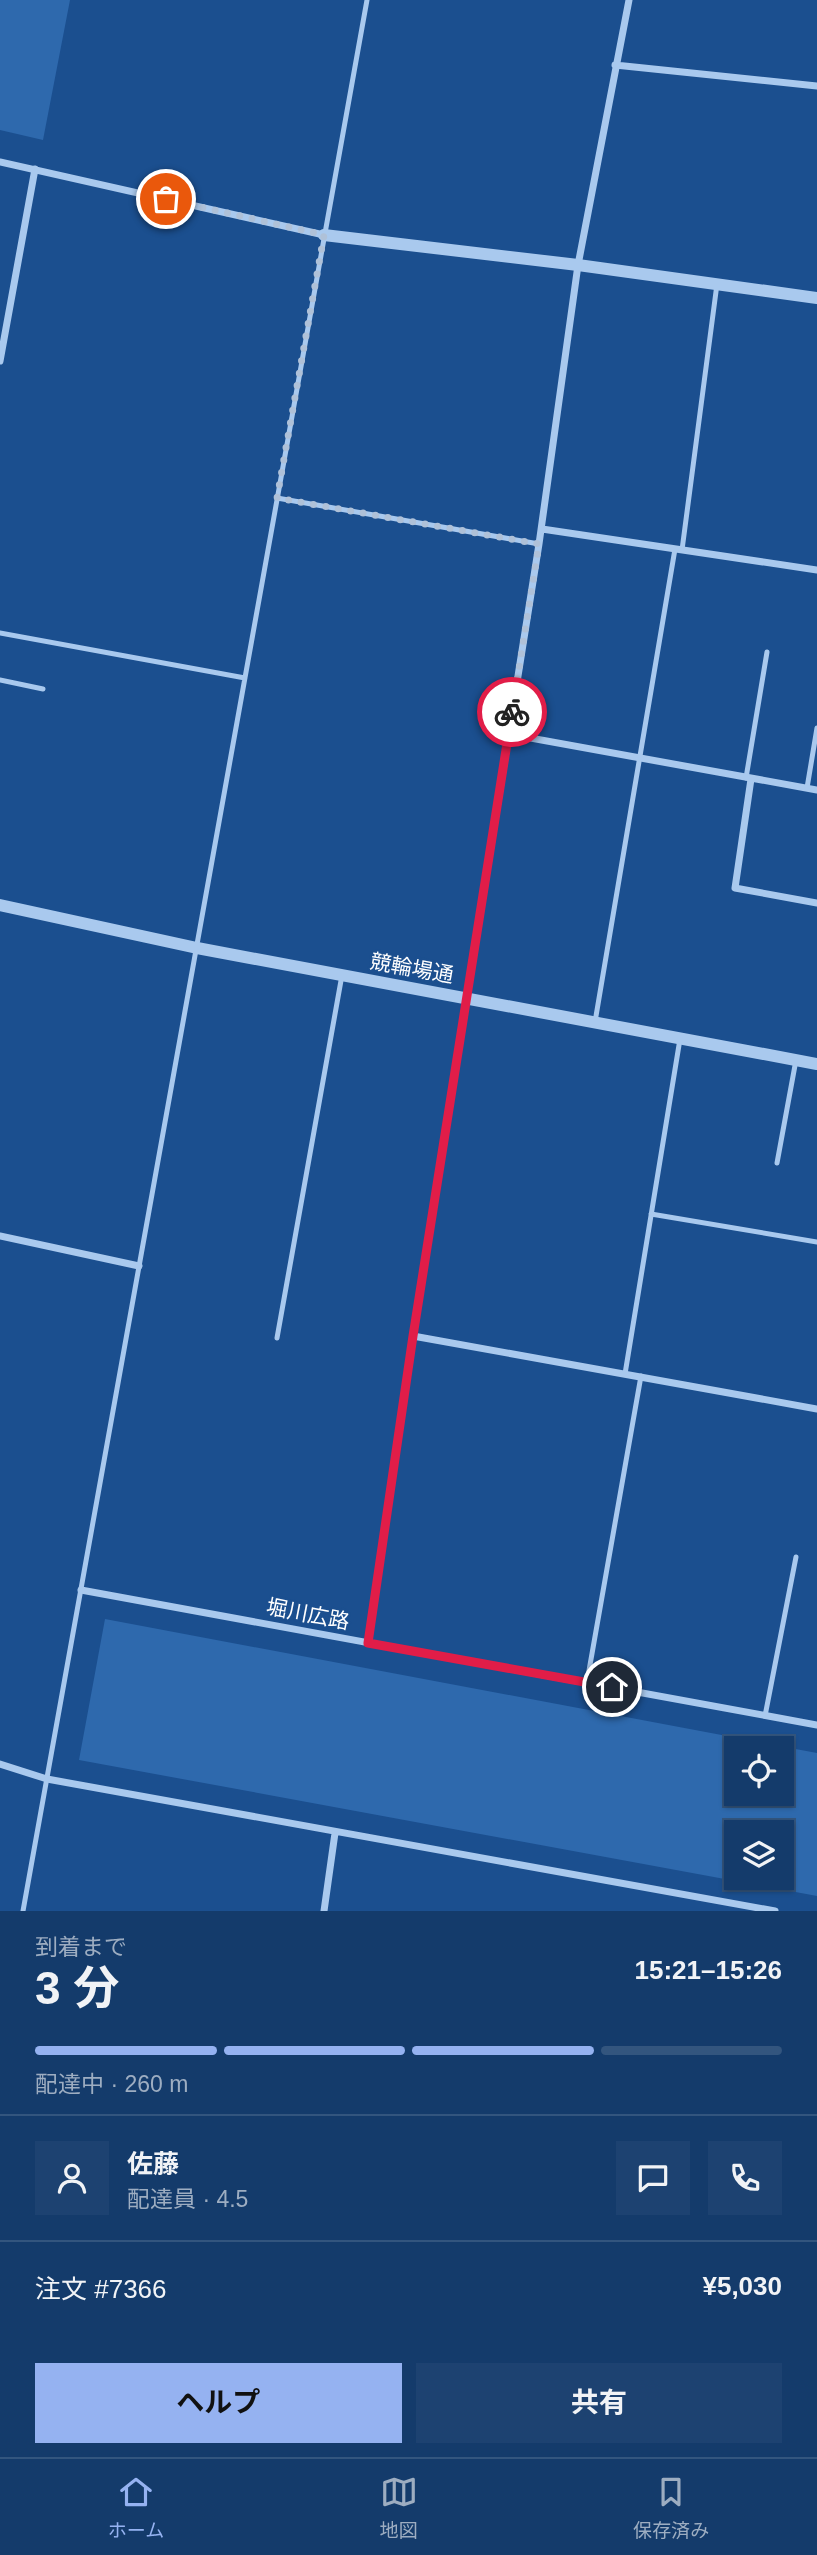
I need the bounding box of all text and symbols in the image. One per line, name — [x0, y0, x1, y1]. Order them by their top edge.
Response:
pin — [136, 169, 196, 229]
icon: bag — [147, 180, 185, 218]
courier — [477, 677, 547, 747]
icon: bike — [493, 693, 531, 731]
street label: 競輪場通 — [369, 949, 455, 987]
street label: 堀川広路 — [265, 1595, 351, 1633]
pin — [582, 1657, 642, 1717]
icon: home — [593, 1668, 631, 1706]
map controls — [724, 1736, 794, 1890]
button: locate — [724, 1736, 794, 1806]
button: layers — [724, 1820, 794, 1890]
text: 到着まで — [35, 1934, 127, 1960]
text: 15:21–15:26 — [635, 1955, 782, 1985]
text: 3 分 — [35, 1962, 119, 2014]
text: 配達中 · 260 m — [35, 2071, 188, 2097]
button: person — [35, 2141, 109, 2215]
button: chat — [616, 2141, 690, 2215]
button: phone — [708, 2141, 782, 2215]
text: 佐藤 — [127, 2149, 179, 2179]
text: 配達員 · 4.5 — [127, 2186, 248, 2212]
text: ¥5,030 — [702, 2271, 782, 2301]
text: 注文 #7366 — [35, 2274, 167, 2304]
button: ヘルプ — [35, 2363, 402, 2443]
button: 共有 — [416, 2363, 782, 2443]
tab: ホーム — [108, 2473, 164, 2542]
tab: 地図 — [380, 2473, 418, 2542]
tab: 保存済み — [633, 2473, 709, 2542]

